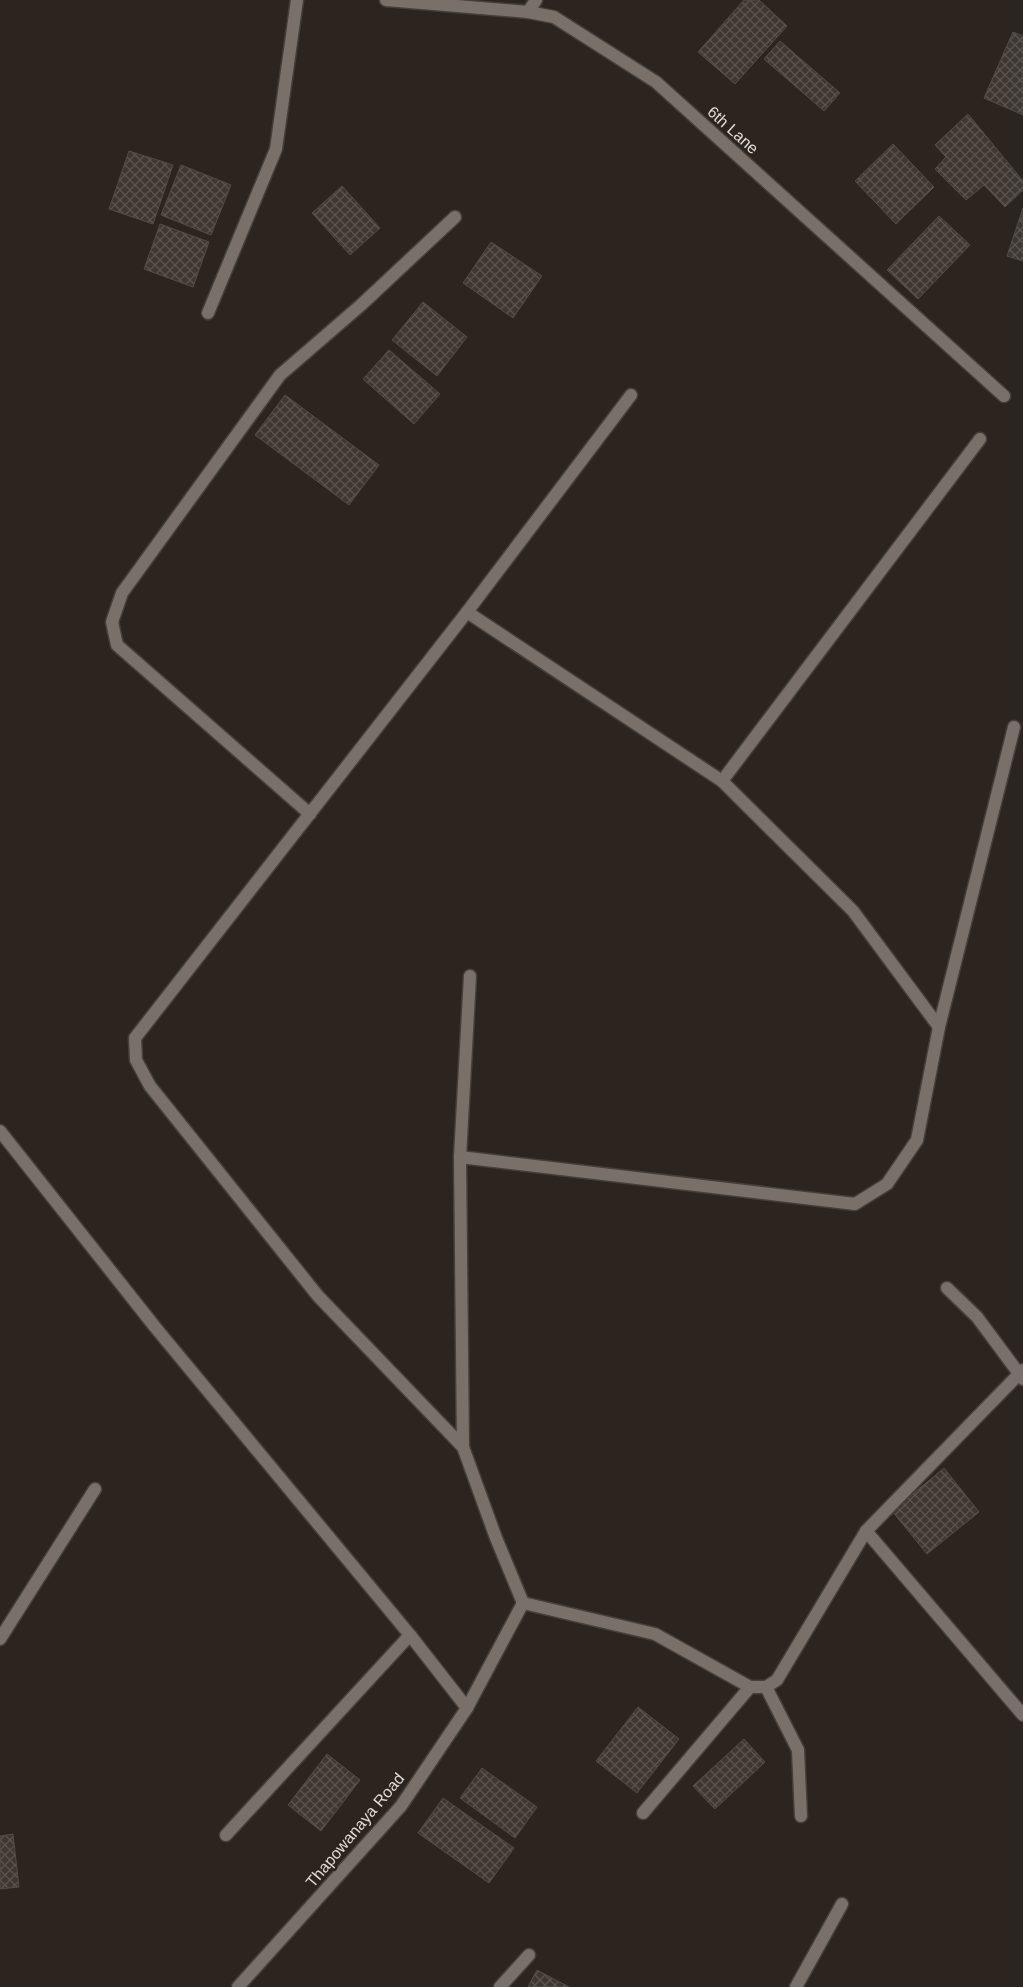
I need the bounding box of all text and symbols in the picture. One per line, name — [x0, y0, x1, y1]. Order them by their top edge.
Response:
street label: 6th Lane — [704, 103, 762, 157]
street label: Thapowanaya Road — [302, 1770, 408, 1890]

